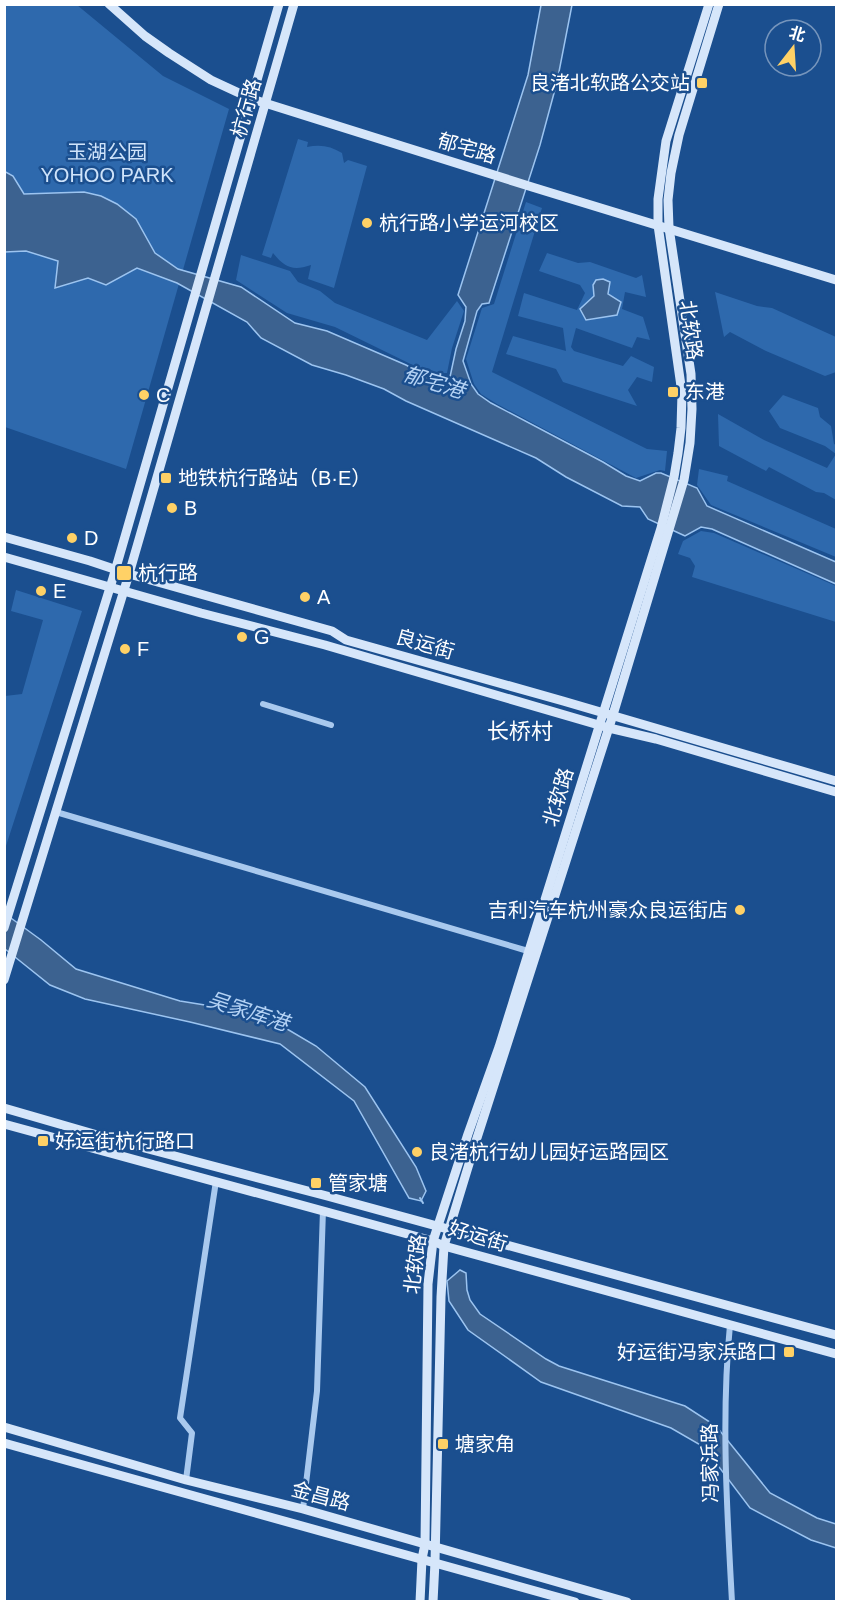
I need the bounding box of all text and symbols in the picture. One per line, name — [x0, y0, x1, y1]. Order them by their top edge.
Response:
north arrow — [763, 18, 823, 78]
text: 北 — [787, 24, 807, 45]
place label: 良渚北软路公交站 — [530, 72, 690, 94]
street label: 杭行路 — [227, 76, 265, 140]
marker: 良渚北软路公交站 — [695, 76, 709, 90]
street label: 郁宅路 — [435, 129, 499, 167]
park label: 玉湖公园 YOHOO PARK — [41, 141, 174, 186]
place label: 杭行路小学运河校区 — [379, 212, 559, 234]
marker: 杭行路小学运河校区 — [360, 216, 374, 230]
street label: 北软路 — [676, 299, 706, 361]
water label: 郁宅港 — [401, 362, 470, 403]
place label: 东港 — [685, 381, 725, 403]
place label: C — [156, 384, 170, 406]
marker: 东港 — [666, 385, 680, 399]
marker: C — [137, 388, 151, 402]
place label: 地铁杭行路站（B·E） — [178, 467, 371, 489]
marker: 地铁杭行路站（B·E） — [159, 471, 173, 485]
place label: B — [184, 497, 197, 519]
marker: B — [165, 501, 179, 515]
place label: D — [84, 527, 98, 549]
marker: D — [65, 531, 79, 545]
place label: 杭行路 — [138, 562, 198, 584]
marker: 杭行路 — [115, 564, 133, 582]
place label: E — [53, 580, 66, 602]
marker: E — [34, 584, 48, 598]
place label: A — [317, 586, 331, 608]
marker: A — [298, 590, 312, 604]
street label: 良运街 — [393, 625, 457, 663]
place label: G — [254, 626, 270, 648]
marker: G — [235, 630, 249, 644]
place label: F — [137, 638, 149, 660]
marker: F — [118, 642, 132, 656]
district label: 长桥村 — [487, 719, 553, 744]
street label: 北软路 — [539, 765, 577, 829]
place label: 吉利汽车杭州豪众良运街店 — [488, 899, 728, 921]
marker: 吉利汽车杭州豪众良运街店 — [733, 903, 747, 917]
water label: 吴家库港 — [205, 987, 294, 1036]
place label: 好运街杭行路口 — [55, 1130, 195, 1152]
marker: 好运街杭行路口 — [36, 1134, 50, 1148]
place label: 良渚杭行幼儿园好运路园区 — [429, 1141, 669, 1163]
marker: 良渚杭行幼儿园好运路园区 — [410, 1145, 424, 1159]
place label: 管家塘 — [328, 1172, 388, 1194]
marker: 管家塘 — [309, 1176, 323, 1190]
street label: 好运街 — [446, 1217, 510, 1255]
street label: 北软路 — [400, 1233, 430, 1295]
place label: 好运街冯家浜路口 — [617, 1341, 777, 1363]
marker: 好运街冯家浜路口 — [782, 1345, 796, 1359]
street label: 冯家浜路 — [698, 1423, 722, 1503]
place label: 塘家角 — [455, 1433, 515, 1455]
marker: 塘家角 — [436, 1437, 450, 1451]
street label: 金昌路 — [289, 1478, 353, 1514]

